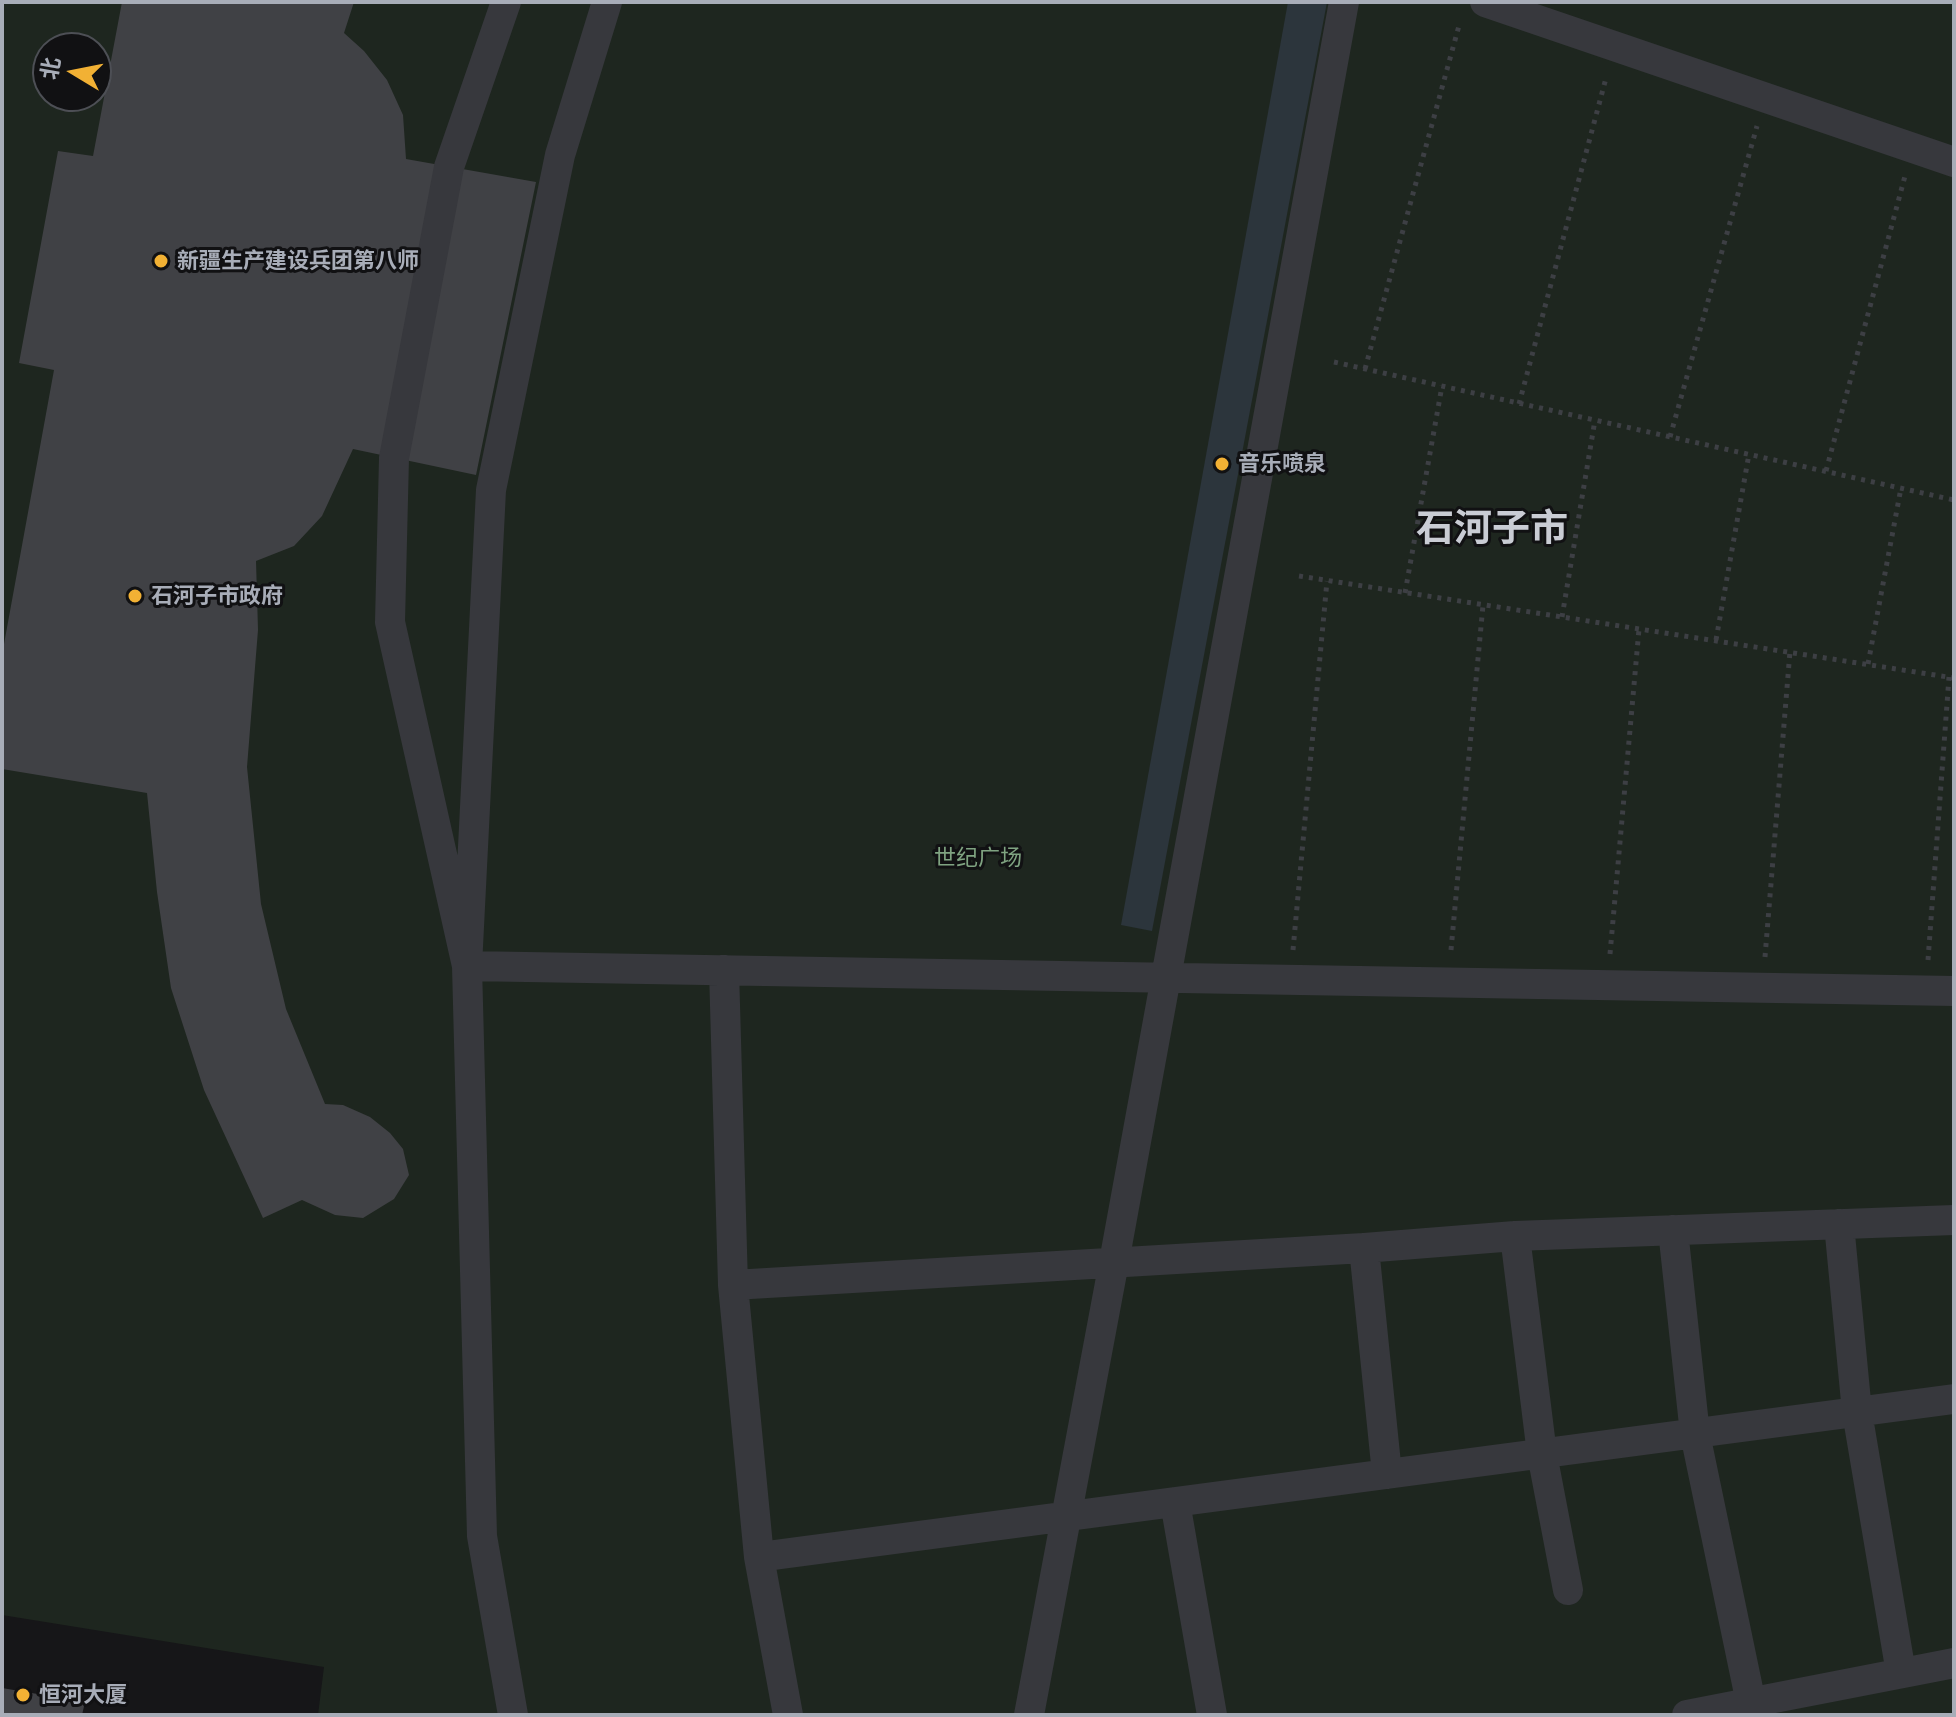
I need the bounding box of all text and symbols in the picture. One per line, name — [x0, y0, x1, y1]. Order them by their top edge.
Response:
north arrow — [32, 32, 112, 112]
text: 北 — [35, 55, 65, 81]
place label: 新疆生产建设兵团第八师 — [177, 248, 419, 274]
marker: 新疆生产建设兵团第八师 — [152, 252, 170, 270]
place label: 音乐喷泉 — [1238, 451, 1326, 477]
marker: 音乐喷泉 — [1213, 455, 1231, 473]
district label: 石河子市 — [1416, 505, 1568, 551]
place label: 石河子市政府 — [151, 583, 283, 609]
marker: 石河子市政府 — [126, 587, 144, 605]
park label: 世纪广场 — [934, 845, 1022, 871]
place label: 恒河大厦 — [39, 1682, 127, 1708]
marker: 恒河大厦 — [14, 1686, 32, 1704]

